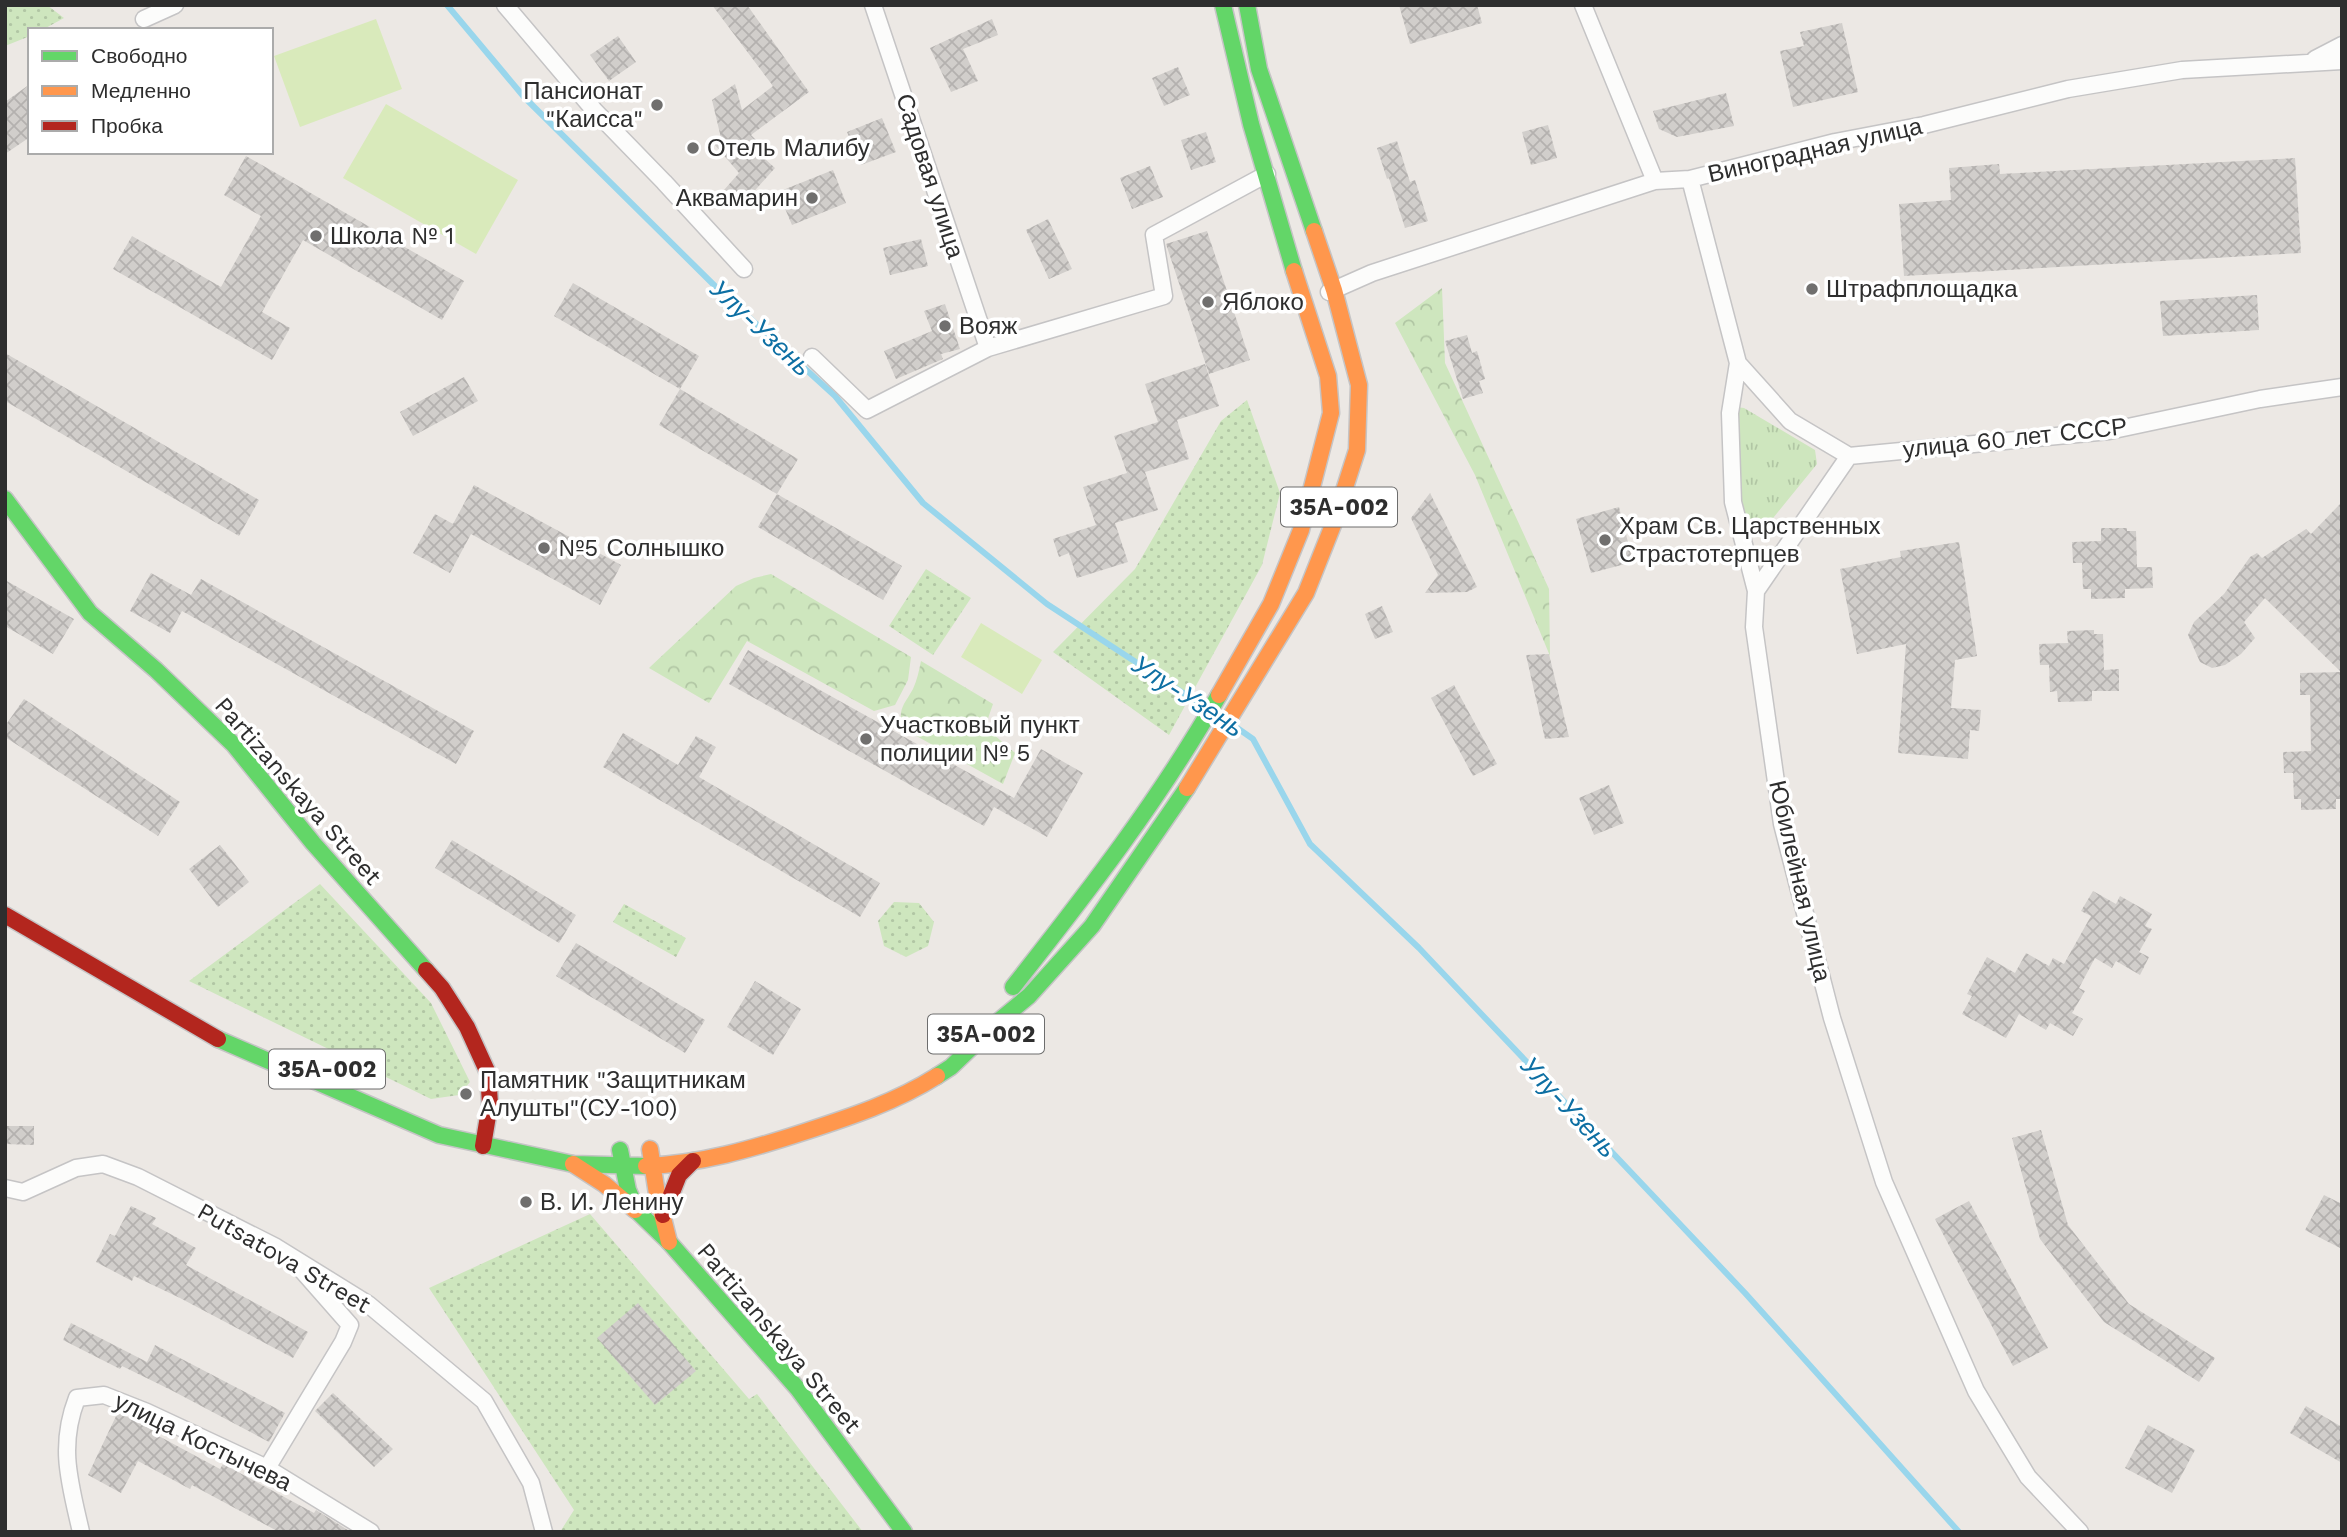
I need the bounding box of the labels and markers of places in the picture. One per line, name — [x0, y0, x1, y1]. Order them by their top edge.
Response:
place label: Пансионат "Каисса" — [523, 77, 643, 133]
marker: Пансионат "Каисса" — [649, 97, 665, 113]
place label: Отель Малибу — [707, 134, 870, 162]
marker: Отель Малибу — [685, 140, 701, 156]
place label: Аквамарин — [676, 184, 798, 212]
marker: Аквамарин — [804, 190, 820, 206]
place label: Школа № 1 — [330, 222, 454, 250]
marker: Школа № 1 — [308, 228, 324, 244]
place label: Штрафплощадка — [1826, 275, 2018, 303]
marker: Штрафплощадка — [1804, 281, 1820, 297]
place label: Яблоко — [1222, 288, 1304, 316]
marker: Яблоко — [1200, 294, 1216, 310]
place label: Вояж — [959, 312, 1017, 340]
marker: Вояж — [937, 318, 953, 334]
place label: Храм Св. Царственных Страстотерпцев — [1619, 512, 1881, 568]
marker: Храм Св. Царственных Страстотерпцев — [1597, 532, 1613, 548]
place label: №5 Солнышко — [558, 534, 724, 562]
marker: №5 Солнышко — [536, 540, 552, 556]
place label: Участковый пункт полиции № 5 — [880, 711, 1080, 767]
marker: Участковый пункт полиции № 5 — [858, 731, 874, 747]
place label: Памятник "Защитникам Алушты"(СУ-100) — [480, 1066, 746, 1122]
marker: Памятник "Защитникам Алушты"(СУ-100) — [458, 1086, 474, 1102]
place label: В. И. Ленину — [540, 1188, 683, 1216]
marker: В. И. Ленину — [518, 1194, 534, 1210]

